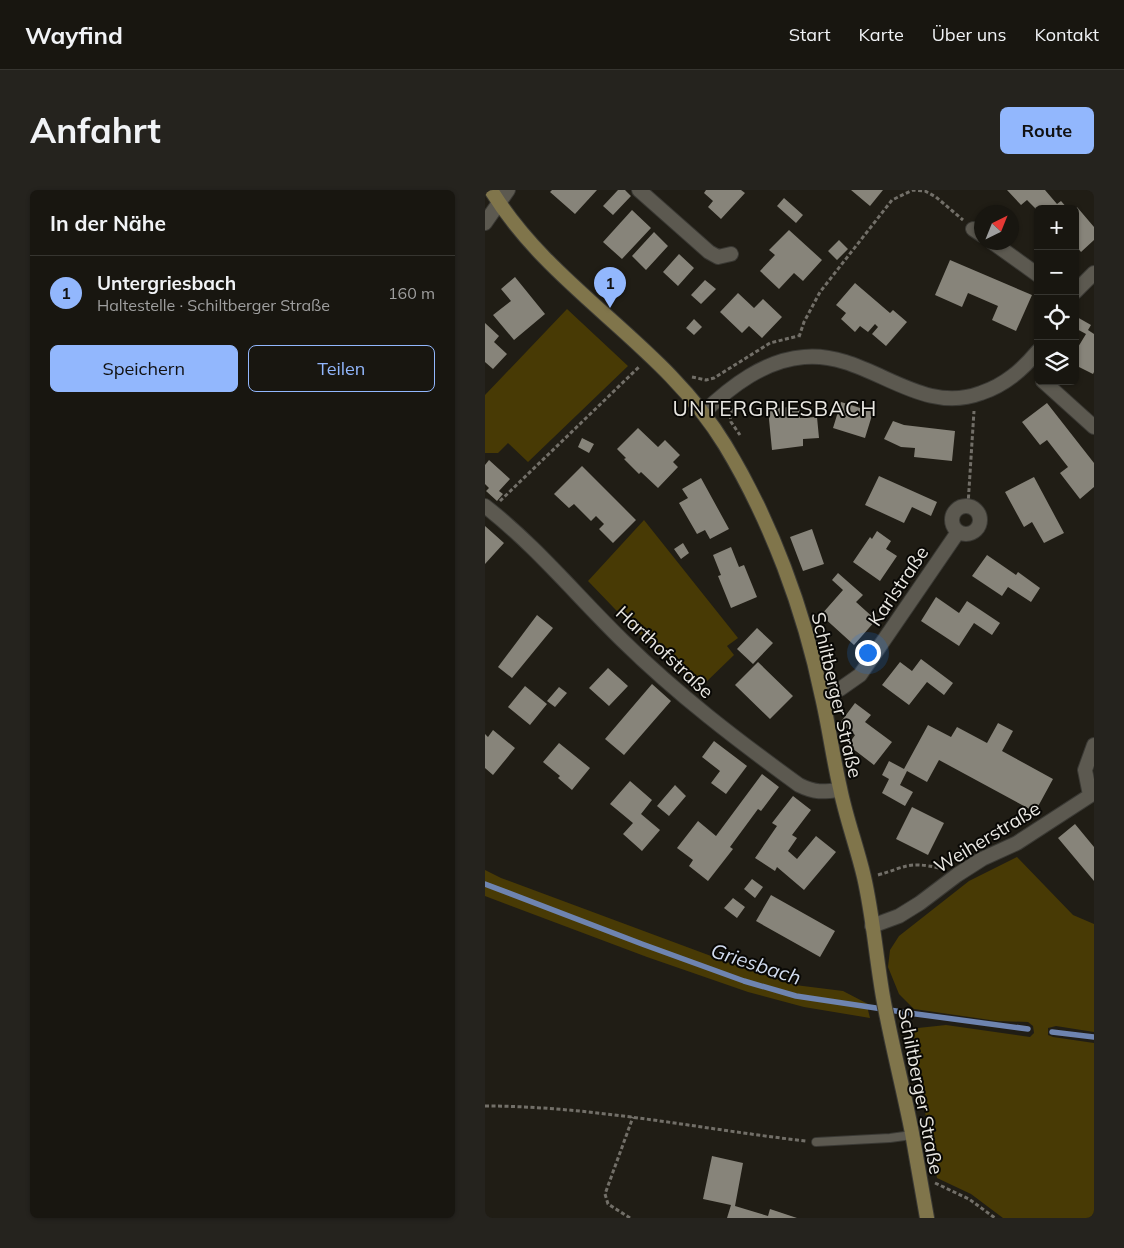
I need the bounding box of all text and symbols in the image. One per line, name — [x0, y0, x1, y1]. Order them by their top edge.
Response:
text: Wayfind — [25, 20, 123, 50]
text: Start — [789, 23, 830, 46]
text: Karte — [858, 23, 904, 46]
text: Über uns — [932, 23, 1007, 46]
text: Kontakt — [1035, 23, 1099, 46]
button: Route — [1000, 107, 1094, 154]
text: Anfahrt — [30, 108, 161, 152]
north arrow — [974, 205, 1019, 250]
map controls — [1034, 205, 1079, 385]
button: + — [1034, 205, 1079, 250]
text: In der Nähe — [50, 210, 166, 236]
button: − — [1034, 250, 1079, 295]
pin: 1 — [594, 267, 626, 308]
text: Untergriesbach — [97, 271, 236, 295]
text: 1 — [61, 283, 71, 303]
text: 160 m — [388, 283, 435, 303]
text: Haltestelle · Schiltberger Straße — [97, 295, 330, 315]
button: locate — [1034, 295, 1079, 340]
button: layers — [1034, 340, 1079, 385]
button: Speichern — [50, 345, 238, 392]
button: Teilen — [248, 345, 435, 392]
district label: UNTERGRIESBACH — [673, 395, 877, 421]
street label: Karlstraße — [862, 541, 934, 631]
street label: Harthofstraße — [611, 601, 719, 703]
street label: Schiltberger Straße — [806, 610, 868, 780]
your location — [855, 640, 881, 666]
street label: Weiherstraße — [930, 796, 1044, 878]
water label: Griesbach — [708, 937, 804, 990]
street label: Schiltberger Straße — [893, 1006, 949, 1176]

